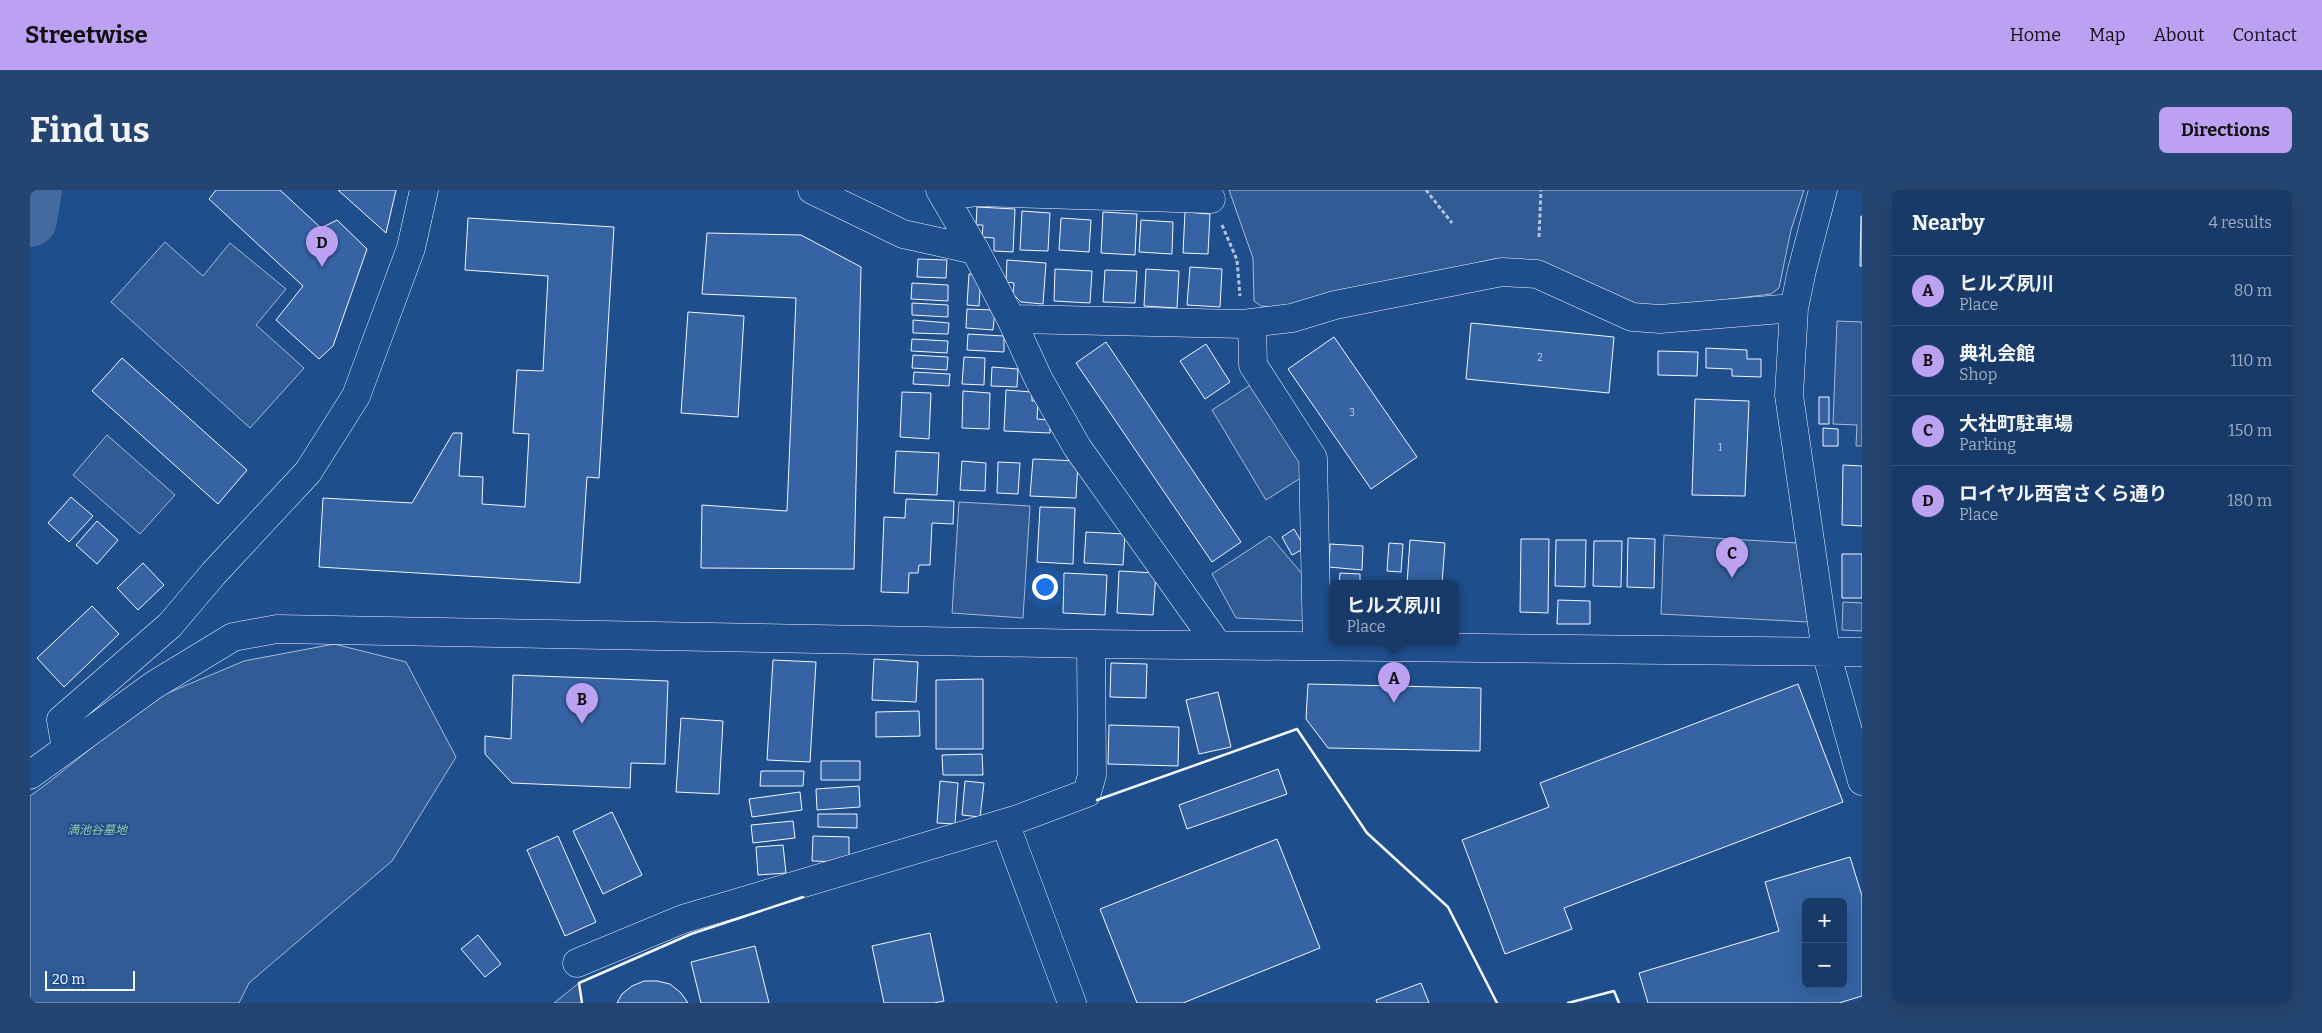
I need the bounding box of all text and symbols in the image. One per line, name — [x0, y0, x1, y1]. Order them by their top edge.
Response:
text: Streetwise — [25, 21, 148, 49]
text: Home — [2010, 24, 2061, 46]
text: Map — [2089, 24, 2125, 46]
text: About — [2153, 24, 2204, 46]
text: Contact — [2232, 24, 2297, 46]
button: Directions — [2159, 107, 2292, 153]
text: Find us — [30, 109, 150, 151]
text: Nearby — [1912, 210, 1985, 236]
text: 4 results — [2209, 213, 2272, 232]
pin: D — [306, 226, 338, 267]
text: ヒルズ夙川 — [1959, 272, 2054, 295]
text: A — [1922, 281, 1934, 300]
text: 80 m — [2234, 281, 2272, 300]
text: Place — [1959, 295, 1998, 314]
text: 典礼会館 — [1959, 342, 2035, 365]
text: B — [1923, 351, 1933, 370]
text: 110 m — [2230, 351, 2272, 370]
house number: 2 — [1537, 352, 1543, 364]
text: Shop — [1959, 365, 1997, 384]
house number: 3 — [1349, 407, 1355, 419]
text: 大社町駐車場 — [1959, 412, 2073, 435]
text: C — [1923, 421, 1933, 440]
text: 150 m — [2228, 421, 2272, 440]
text: Parking — [1959, 435, 2016, 454]
house number: 1 — [1718, 442, 1722, 454]
text: ロイヤル西宮さくら通り — [1959, 482, 2167, 505]
text: D — [1922, 491, 1934, 510]
text: 180 m — [2227, 491, 2272, 510]
text: Place — [1959, 505, 1998, 524]
pin: C — [1716, 537, 1748, 578]
your location — [1032, 574, 1058, 600]
popup — [1329, 580, 1459, 645]
text: ヒルズ夙川 — [1346, 594, 1442, 617]
text: Place — [1346, 617, 1386, 636]
pin: A — [1378, 662, 1410, 703]
pin: B — [566, 683, 598, 724]
park label: 満池谷墓地 — [67, 823, 129, 837]
map controls — [1802, 898, 1847, 988]
button: + — [1802, 898, 1847, 943]
button: − — [1802, 943, 1847, 988]
scale bar — [45, 968, 135, 991]
text: 20 m — [52, 971, 85, 988]

